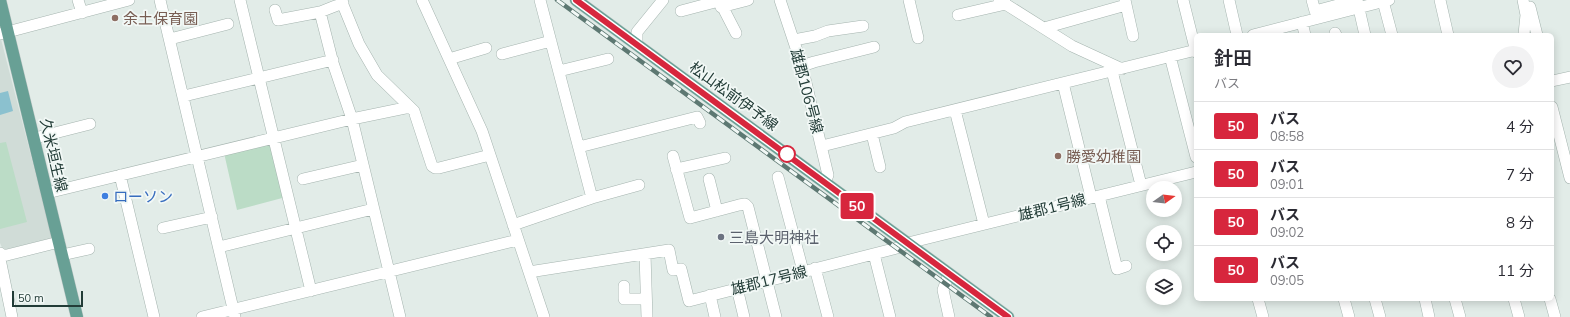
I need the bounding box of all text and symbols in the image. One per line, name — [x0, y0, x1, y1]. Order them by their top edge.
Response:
place label: 余土保育園 — [123, 9, 198, 28]
marker: 余土保育園 — [110, 13, 120, 23]
text: 針田 — [1214, 46, 1252, 70]
button: heart — [1492, 46, 1534, 88]
street label: 雄郡106号線 — [787, 47, 827, 135]
street label: 松山松前伊予線 — [686, 57, 782, 135]
text: バス — [1214, 75, 1240, 91]
text: バス — [1270, 109, 1300, 128]
street label: 久米垣生線 — [36, 116, 72, 194]
text: 50 — [1228, 117, 1244, 135]
text: 4 分 — [1506, 117, 1534, 136]
text: 08:58 — [1270, 128, 1304, 144]
unlabelled marker — [778, 145, 796, 163]
place label: 勝愛幼稚園 — [1066, 147, 1141, 166]
marker: 勝愛幼稚園 — [1053, 151, 1063, 161]
text: バス — [1270, 157, 1300, 176]
text: 50 — [1228, 165, 1244, 183]
text: 7 分 — [1506, 165, 1534, 184]
text: 09:01 — [1270, 176, 1304, 192]
north arrow — [1146, 181, 1182, 217]
map controls — [1146, 181, 1182, 305]
place label: ローソン — [113, 187, 173, 206]
street label: 雄郡1号線 — [1016, 189, 1088, 225]
marker: ローソン — [100, 191, 110, 201]
line badge: 50 — [839, 193, 875, 219]
text: 50 — [849, 197, 865, 215]
text: バス — [1270, 205, 1300, 224]
text: 50 — [1228, 213, 1244, 231]
text: 8 分 — [1506, 213, 1534, 232]
text: 09:02 — [1270, 224, 1304, 240]
button: locate — [1146, 225, 1182, 261]
place label: 三島大明神社 — [729, 228, 819, 247]
marker: 三島大明神社 — [716, 232, 726, 242]
text: バス — [1270, 253, 1300, 272]
street label: 雄郡17号線 — [729, 261, 809, 299]
text: 50 — [1228, 261, 1244, 279]
text: 11 分 — [1497, 261, 1534, 280]
button: layers — [1146, 269, 1182, 305]
text: 09:05 — [1270, 272, 1304, 288]
scale bar — [12, 289, 83, 308]
text: 50 m — [18, 291, 44, 305]

